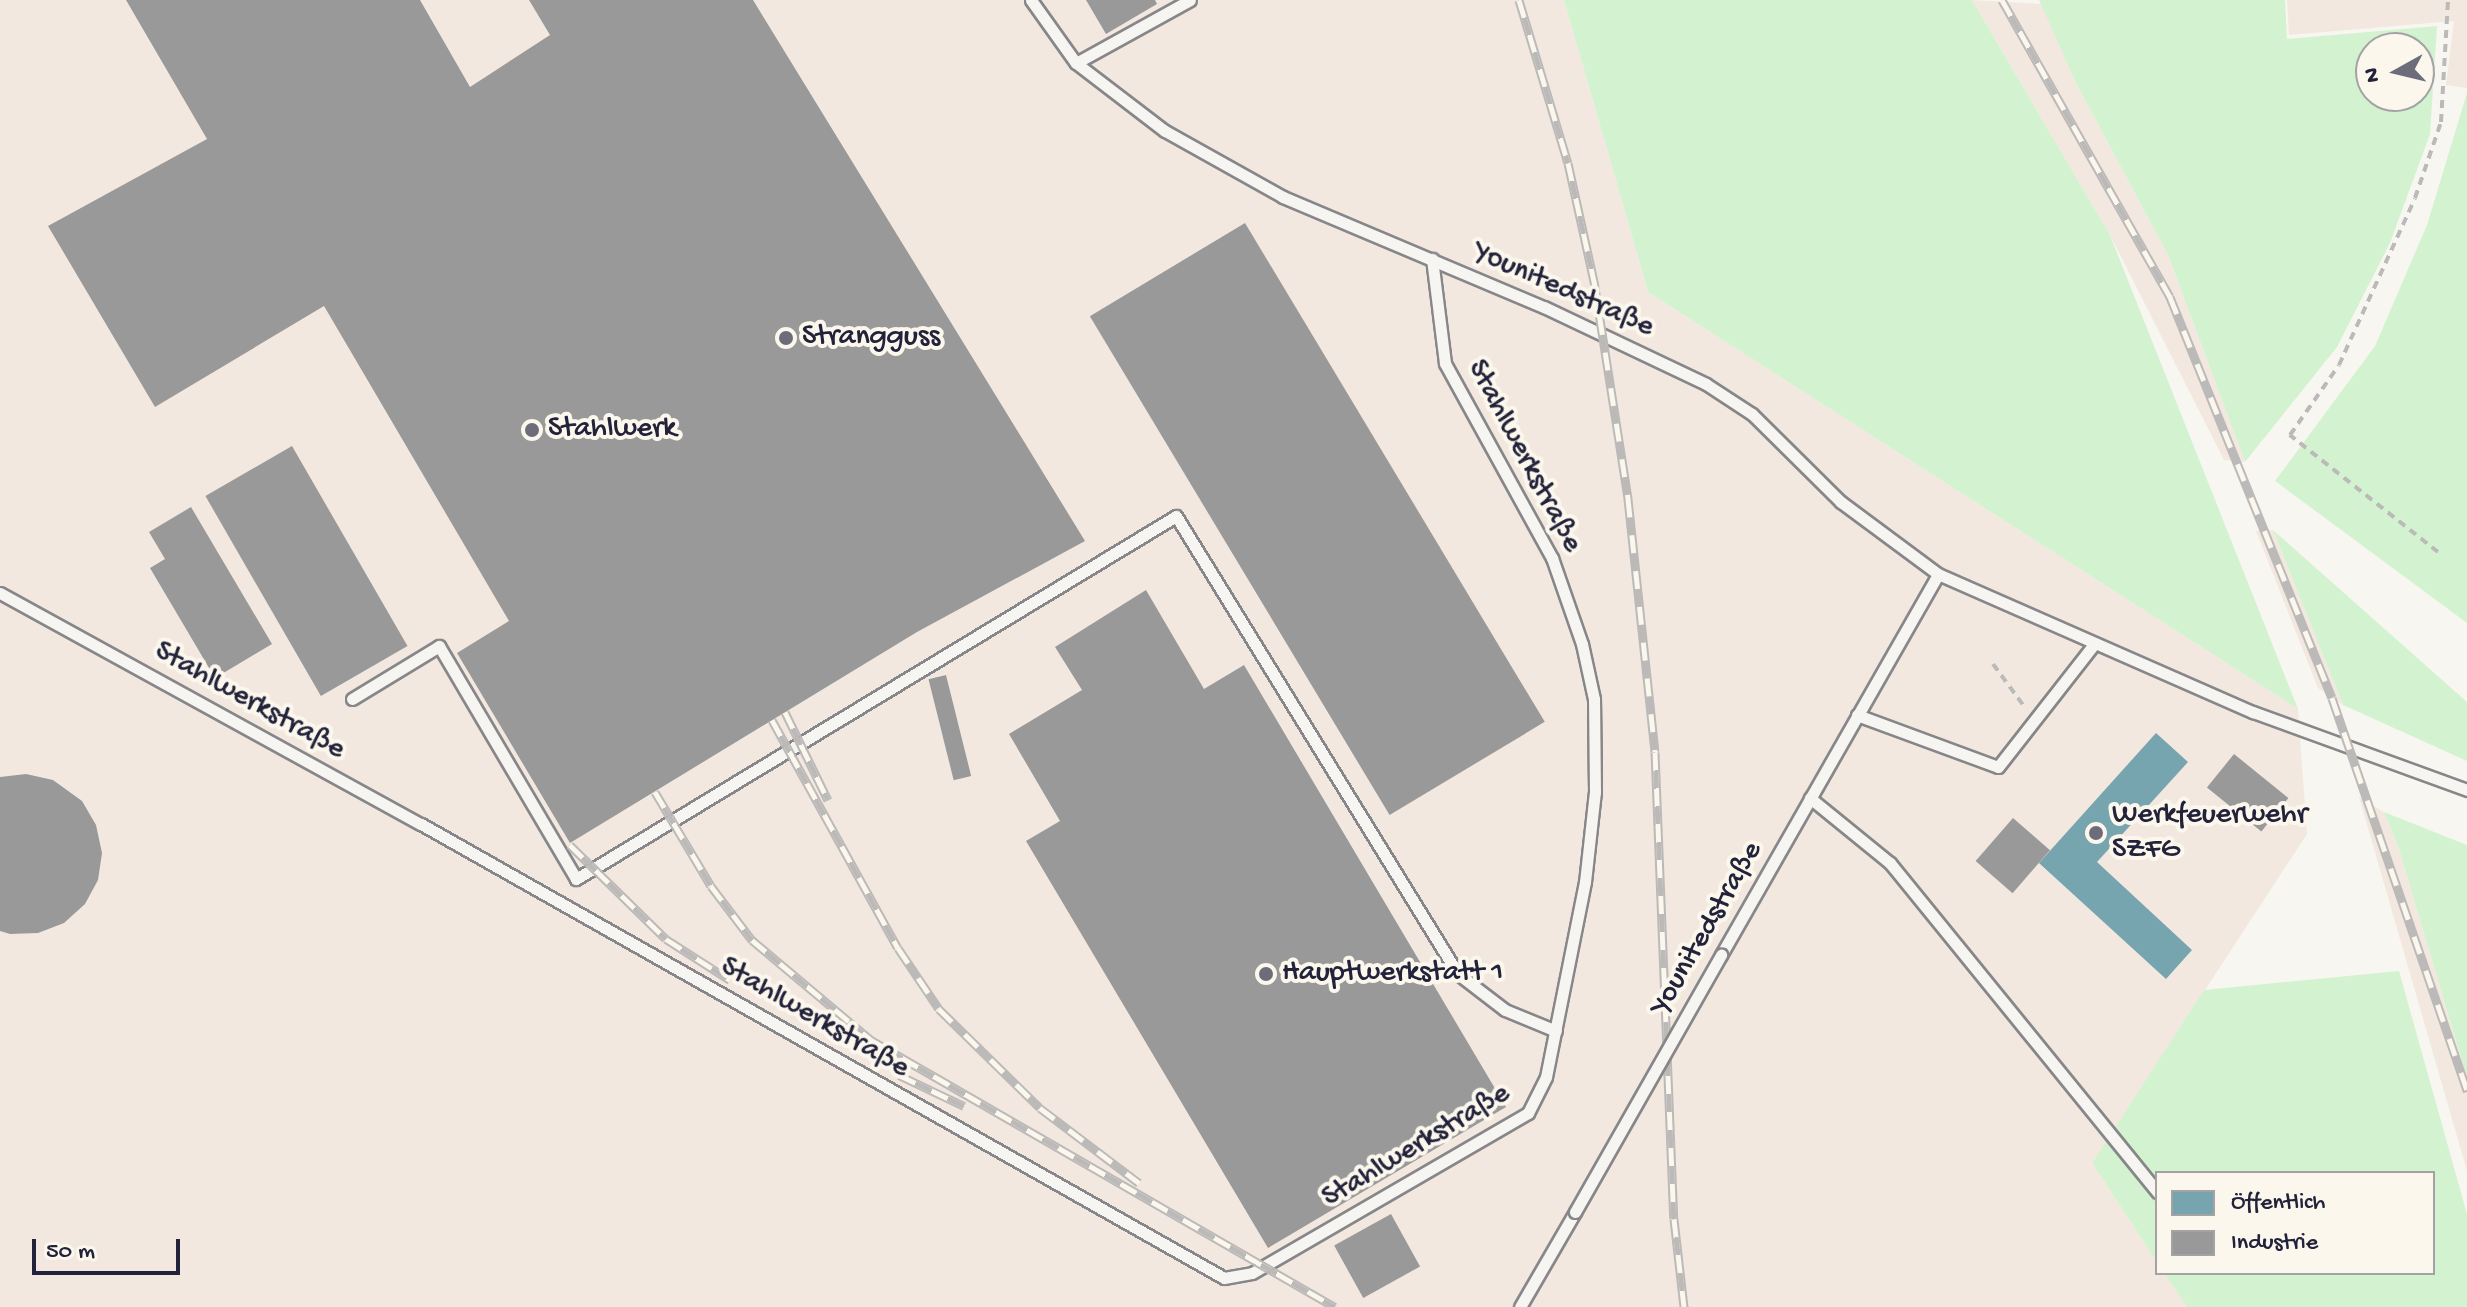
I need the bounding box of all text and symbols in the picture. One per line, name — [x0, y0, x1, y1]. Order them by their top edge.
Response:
north arrow — [2355, 32, 2435, 112]
text: N — [2359, 66, 2387, 84]
street label: Younitedstraße — [1467, 235, 1659, 347]
place label: Strangguss — [802, 320, 940, 356]
marker: Strangguss — [777, 329, 795, 347]
street label: Stahlwerkstraße — [1457, 355, 1589, 559]
place label: Stahlwerk — [548, 412, 676, 448]
marker: Stahlwerk — [523, 421, 541, 439]
street label: Stahlwerkstraße — [147, 635, 351, 769]
place label: Werkfeuerwehr SZFG — [2112, 798, 2307, 868]
marker: Werkfeuerwehr SZFG — [2087, 824, 2105, 842]
street label: Younitedstraße — [1644, 836, 1772, 1022]
street label: Stahlwerkstraße — [713, 950, 915, 1088]
place label: Hauptwerkstatt 1 — [1282, 956, 1503, 992]
marker: Hauptwerkstatt 1 — [1257, 965, 1275, 983]
street label: Stahlwerkstraße — [1317, 1077, 1517, 1217]
legend — [2155, 1171, 2435, 1275]
text: Öffentlich — [2231, 1189, 2325, 1218]
scale bar — [36, 1223, 184, 1273]
text: Industrie — [2231, 1229, 2318, 1258]
text: 50 m — [46, 1238, 95, 1267]

